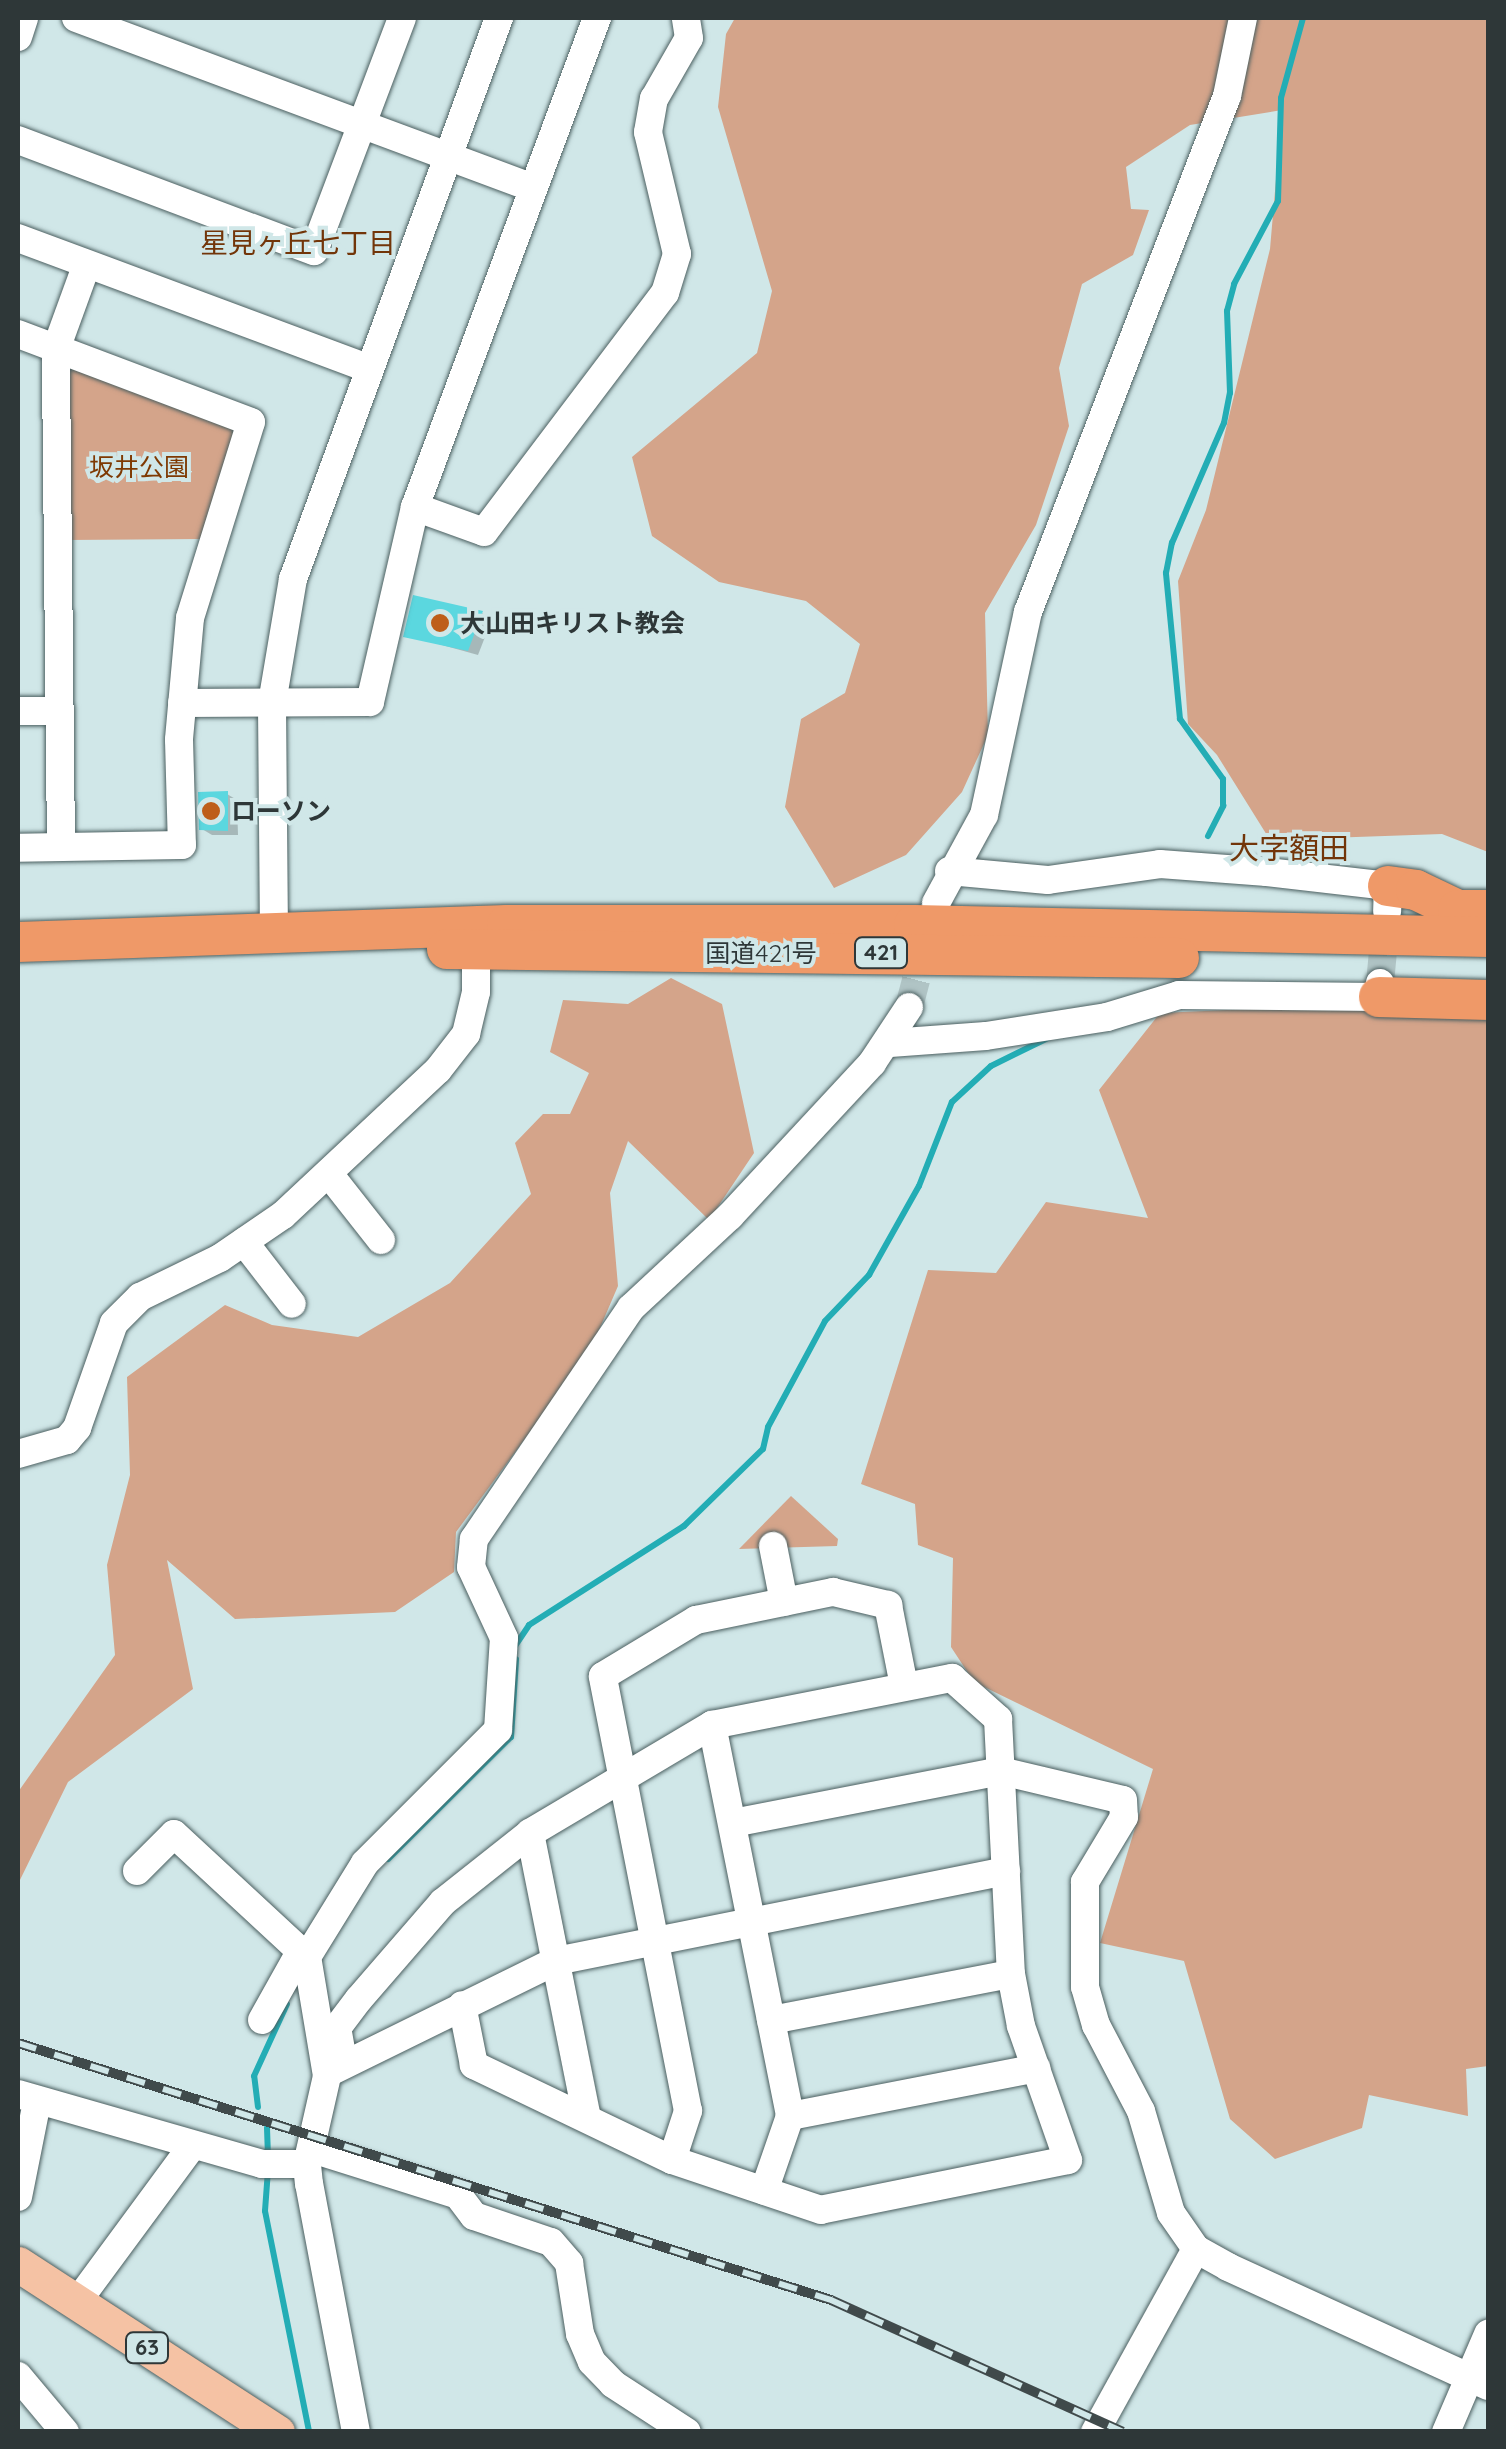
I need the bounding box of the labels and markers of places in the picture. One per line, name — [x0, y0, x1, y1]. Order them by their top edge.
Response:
place label: 大山田キリスト教会 — [460, 608, 685, 638]
marker: 大山田キリスト教会 — [429, 612, 451, 634]
place label: ローソン — [231, 796, 331, 826]
marker: ローソン — [200, 800, 222, 822]

